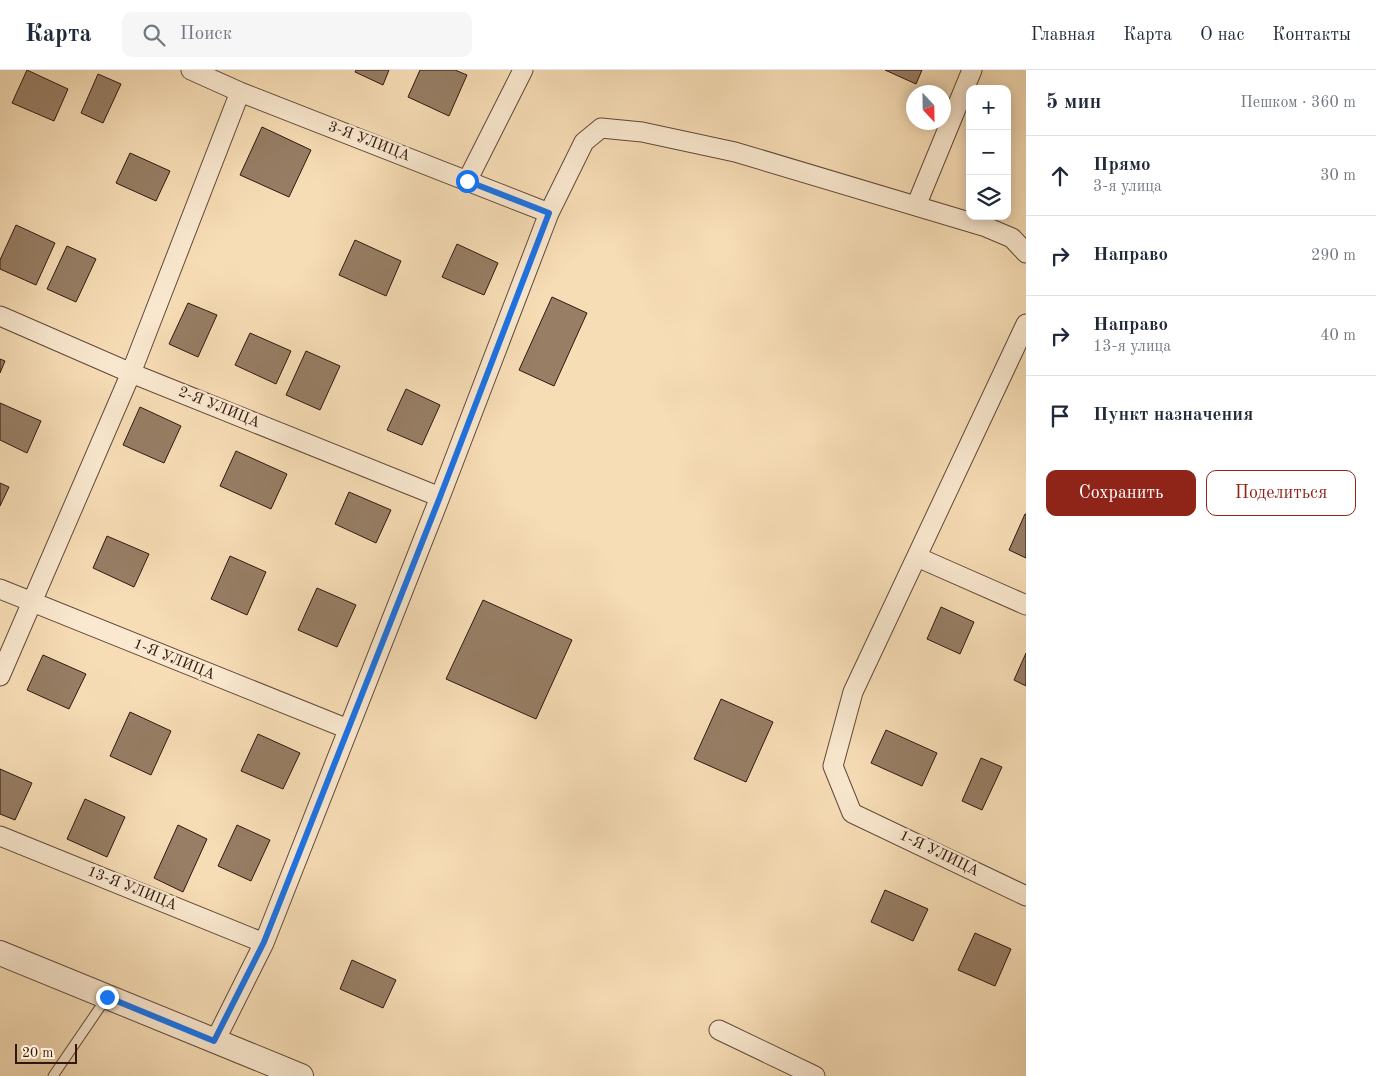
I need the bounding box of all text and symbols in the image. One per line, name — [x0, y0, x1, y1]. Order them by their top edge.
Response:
search box — [122, 12, 472, 57]
icon: search — [140, 21, 168, 49]
text: Карта — [25, 23, 92, 47]
text: Поиск — [180, 25, 232, 44]
text: Главная — [1031, 26, 1095, 44]
text: Карта — [1123, 26, 1172, 44]
text: О нас — [1200, 26, 1244, 44]
text: Контакты — [1272, 26, 1351, 44]
north arrow — [906, 85, 951, 130]
map controls — [966, 85, 1011, 220]
button: + — [966, 85, 1011, 130]
text: 5 мин — [1046, 92, 1101, 113]
text: Пешком · 360 m — [1240, 95, 1356, 111]
street label: 3-Я УЛИЦА — [326, 119, 413, 165]
button: − — [966, 130, 1011, 175]
text: Прямо — [1093, 156, 1151, 175]
icon: ahead — [1046, 162, 1074, 190]
text: 30 m — [1320, 168, 1356, 184]
route start — [456, 170, 479, 193]
button: layers — [966, 175, 1011, 220]
text: 3-я улица — [1093, 179, 1162, 195]
icon: right — [1046, 242, 1074, 270]
text: Направо — [1093, 246, 1168, 265]
text: 290 m — [1311, 248, 1356, 264]
text: Направо — [1093, 316, 1168, 335]
icon: right — [1046, 322, 1074, 350]
text: 40 m — [1320, 328, 1356, 344]
text: 13-я улица — [1093, 339, 1171, 355]
street label: 2-Я УЛИЦА — [176, 385, 262, 431]
icon: arrive — [1046, 402, 1074, 430]
text: Пункт назначения — [1093, 406, 1253, 425]
button: Сохранить — [1046, 470, 1196, 516]
button: Поделиться — [1206, 470, 1356, 516]
street label: 1-Я УЛИЦА — [131, 637, 217, 683]
street label: 1-Я УЛИЦА — [897, 828, 982, 880]
street label: 13-Я УЛИЦА — [85, 864, 180, 914]
route end — [96, 986, 119, 1009]
scale bar — [15, 1041, 78, 1064]
text: 20 m — [22, 1046, 53, 1060]

